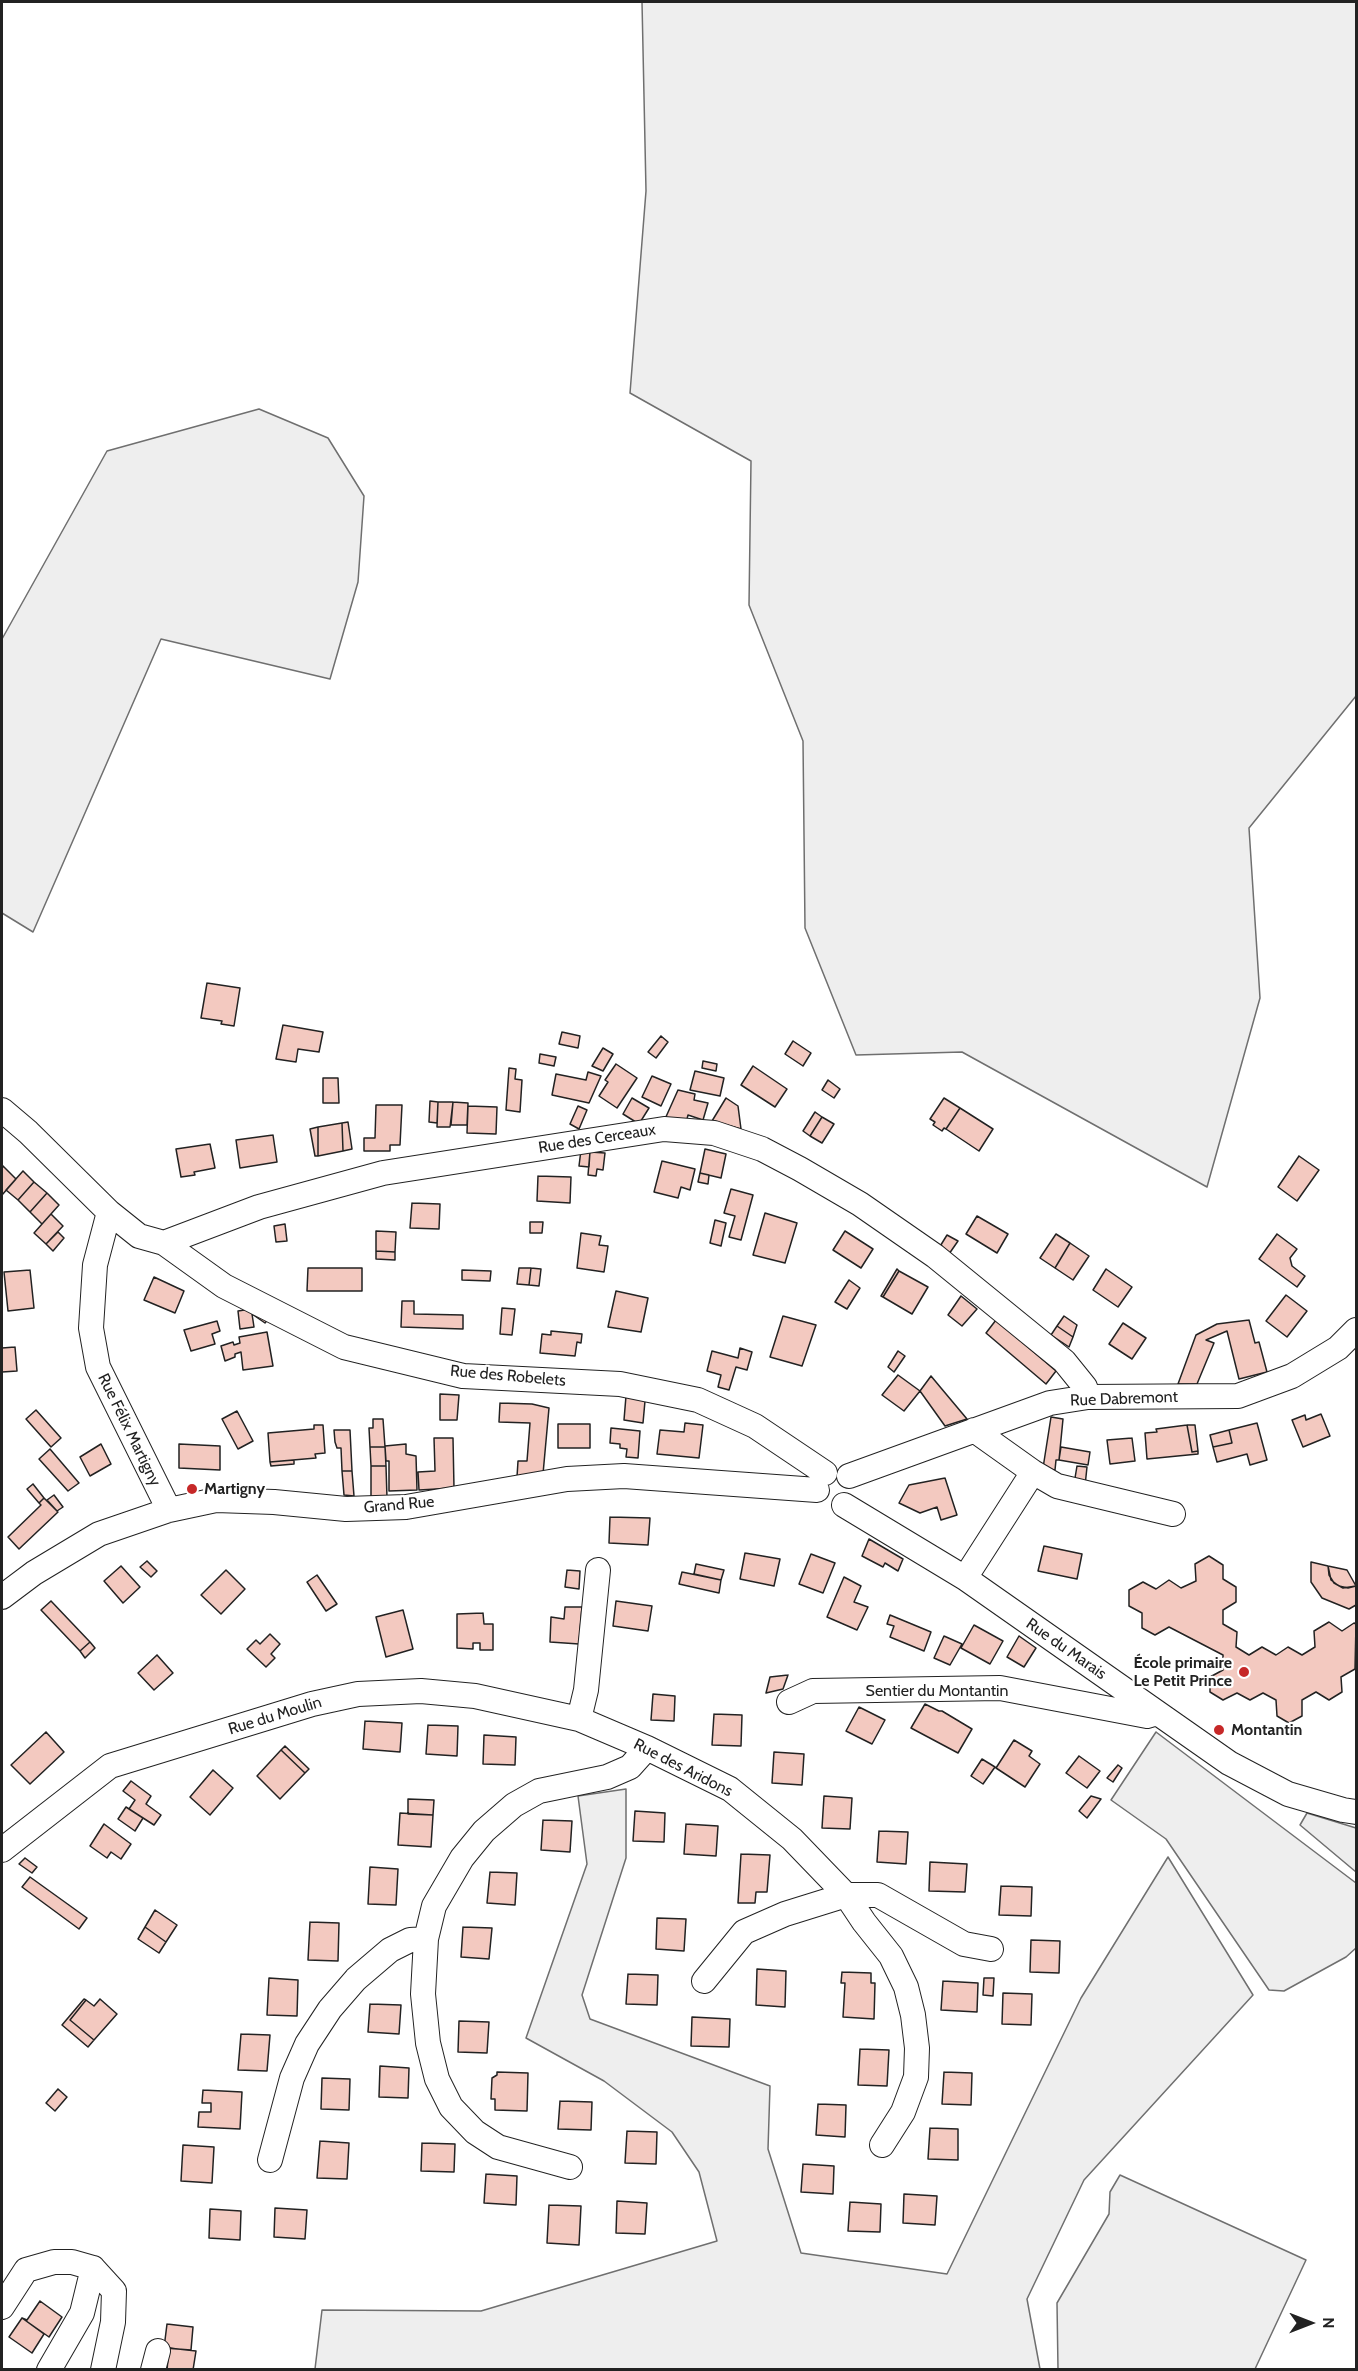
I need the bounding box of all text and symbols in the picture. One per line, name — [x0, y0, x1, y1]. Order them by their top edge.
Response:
street label: Rue des Cerceaux — [537, 1120, 657, 1158]
street label: Rue des Robelets — [449, 1361, 567, 1391]
street label: Rue Félix Martigny — [93, 1371, 165, 1489]
street label: Rue Dabremont — [1070, 1388, 1178, 1410]
place label: Martigny — [204, 1479, 265, 1499]
marker: Martigny — [185, 1482, 199, 1496]
street label: Grand Rue — [363, 1492, 435, 1518]
street label: Rue du Marais — [1022, 1614, 1110, 1684]
place label: École primaire Le Petit Prince — [1133, 1653, 1232, 1691]
marker: École primaire Le Petit Prince — [1237, 1665, 1251, 1679]
street label: Sentier du Montantin — [866, 1681, 1008, 1701]
street label: Rue du Moulin — [226, 1693, 324, 1739]
place label: Montantin — [1231, 1720, 1302, 1740]
marker: Montantin — [1212, 1723, 1226, 1737]
street label: Rue des Aridons — [630, 1735, 736, 1801]
north arrow — [1280, 2293, 1340, 2353]
text: N — [1319, 2317, 1338, 2329]

